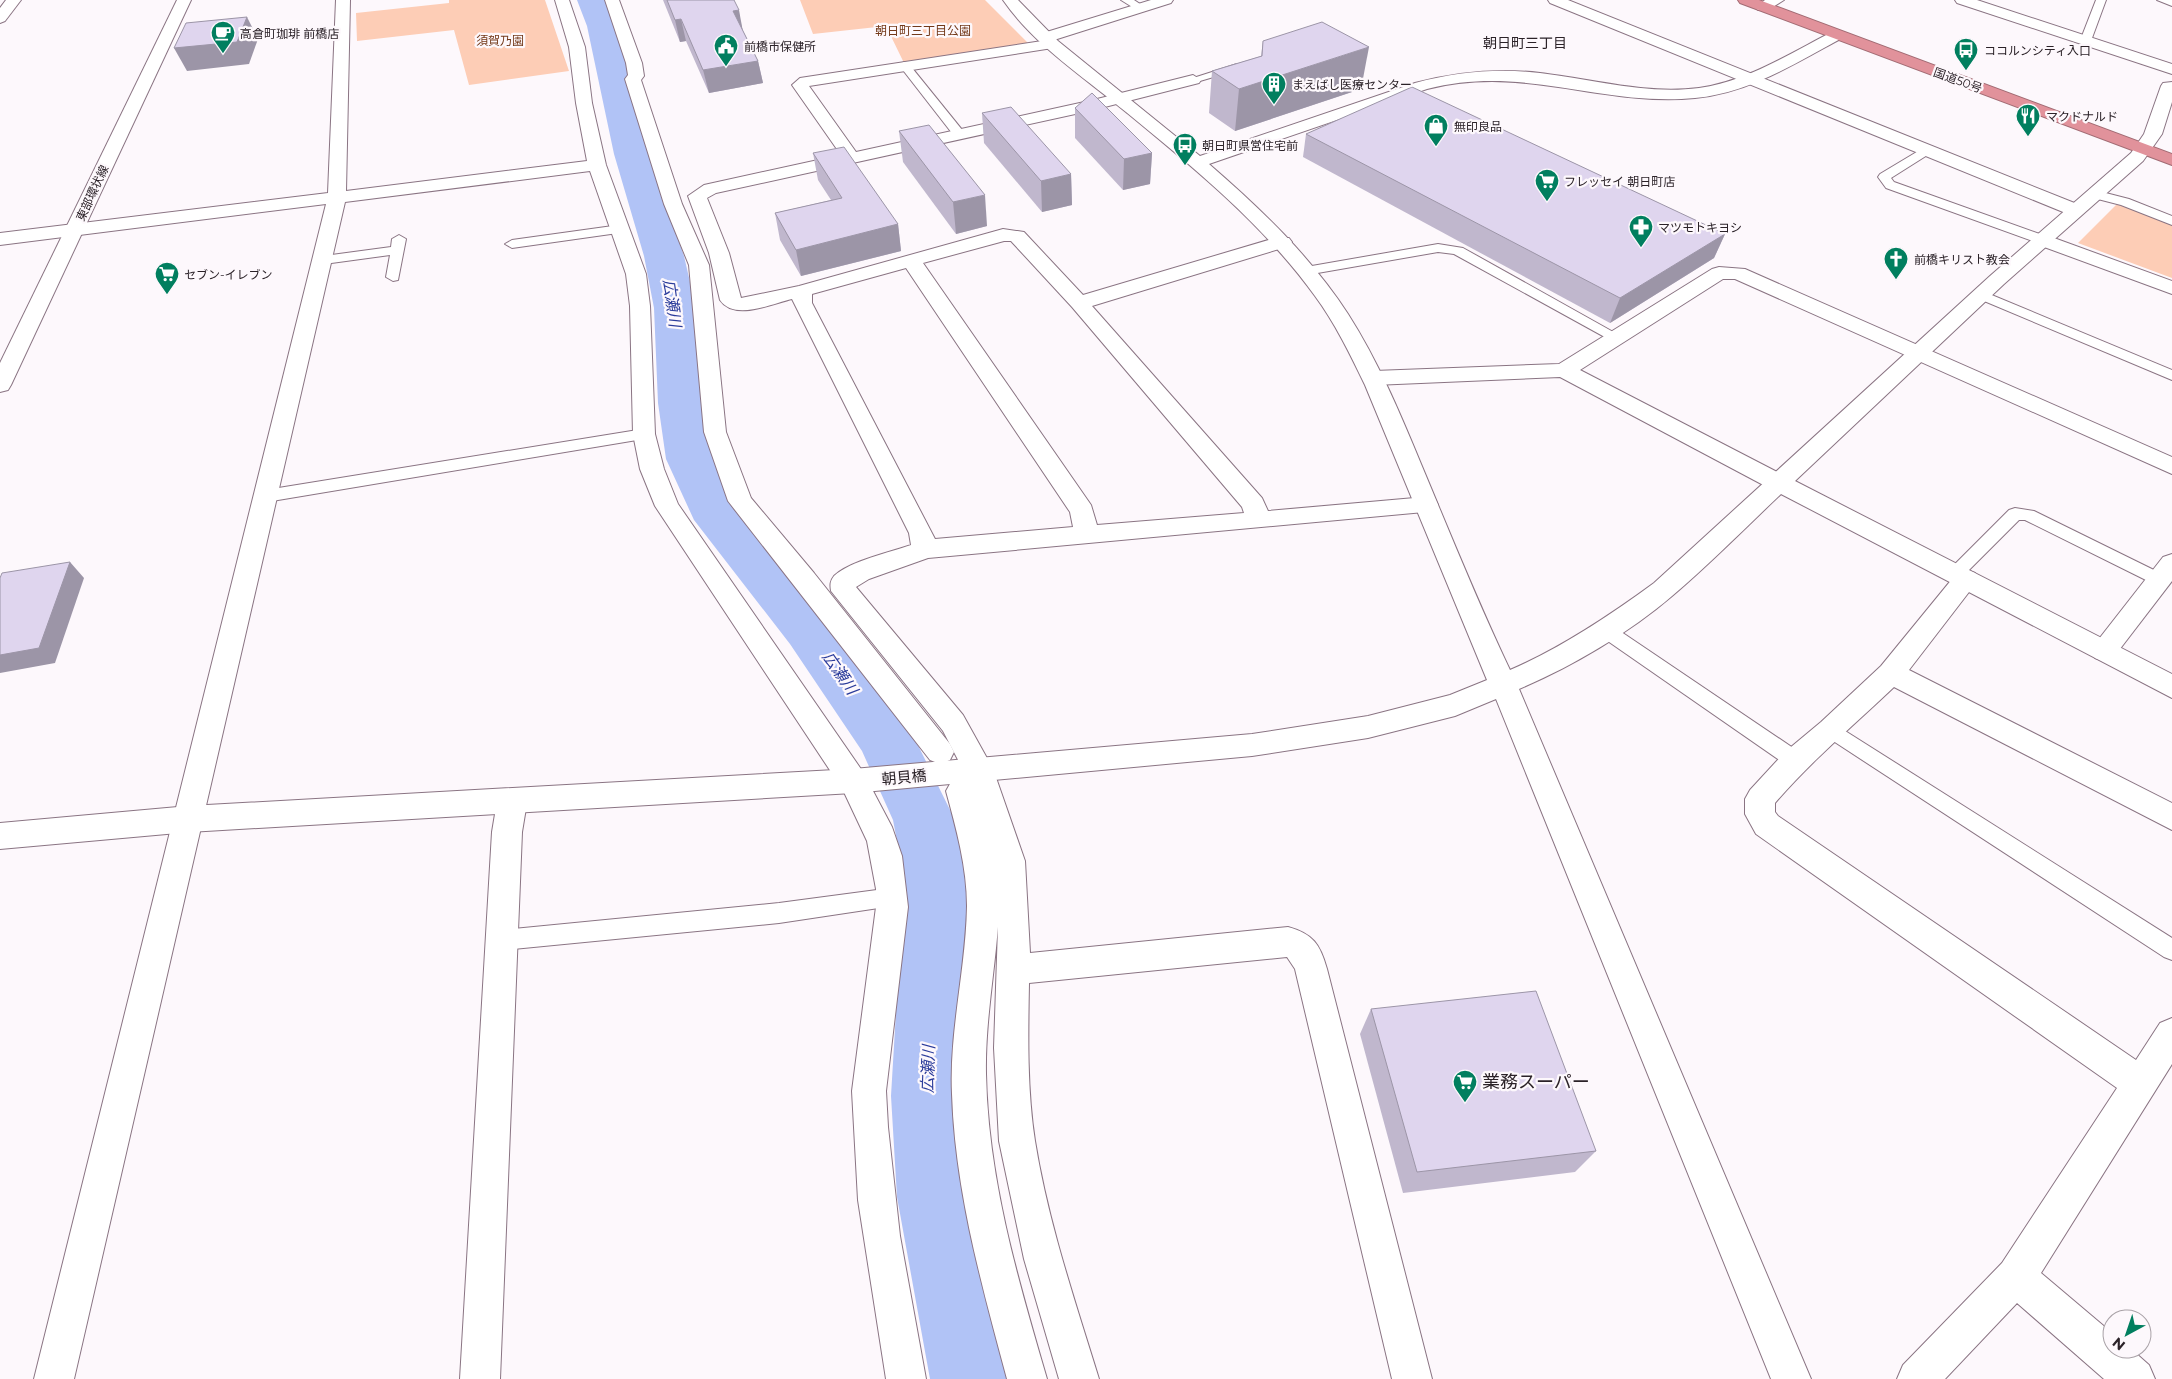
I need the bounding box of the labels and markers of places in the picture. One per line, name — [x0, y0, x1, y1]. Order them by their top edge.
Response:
cafe icon: 高倉町珈琲 前橋店 — [210, 20, 236, 54]
place label: 高倉町珈琲 前橋店 — [240, 26, 339, 41]
public building icon: 前橋市保健所 — [713, 33, 739, 67]
bus stop icon: ココルンシティ入口 — [1953, 37, 1979, 71]
place label: 前橋市保健所 — [744, 39, 816, 54]
place label: ココルンシティ入口 — [1984, 43, 2091, 58]
building icon: まえばし医療センター — [1261, 71, 1287, 105]
place label: まえばし医療センター — [1292, 77, 1412, 92]
restaurant icon: マクドナルド — [2015, 103, 2041, 137]
place label: マクドナルド — [2046, 109, 2118, 124]
shop icon: 無印良品 — [1423, 113, 1449, 147]
place label: 無印良品 — [1454, 119, 1502, 134]
bus stop icon: 朝日町県営住宅前 — [1172, 132, 1198, 166]
place label: 朝日町県営住宅前 — [1202, 138, 1298, 153]
supermarket icon: フレッセイ 朝日町店 — [1534, 168, 1560, 202]
place label: フレッセイ 朝日町店 — [1564, 174, 1675, 189]
pharmacy icon: マツモトキヨシ — [1628, 214, 1654, 248]
place label: マツモトキヨシ — [1658, 220, 1742, 235]
church icon: 前橋キリスト教会 — [1883, 246, 1909, 280]
place label: 前橋キリスト教会 — [1914, 252, 2010, 267]
supermarket icon: セブン-イレブン — [154, 261, 180, 295]
place label: セブン-イレブン — [184, 267, 273, 282]
supermarket icon: 業務スーパー — [1452, 1069, 1478, 1103]
place label: 業務スーパー — [1482, 1071, 1590, 1093]

